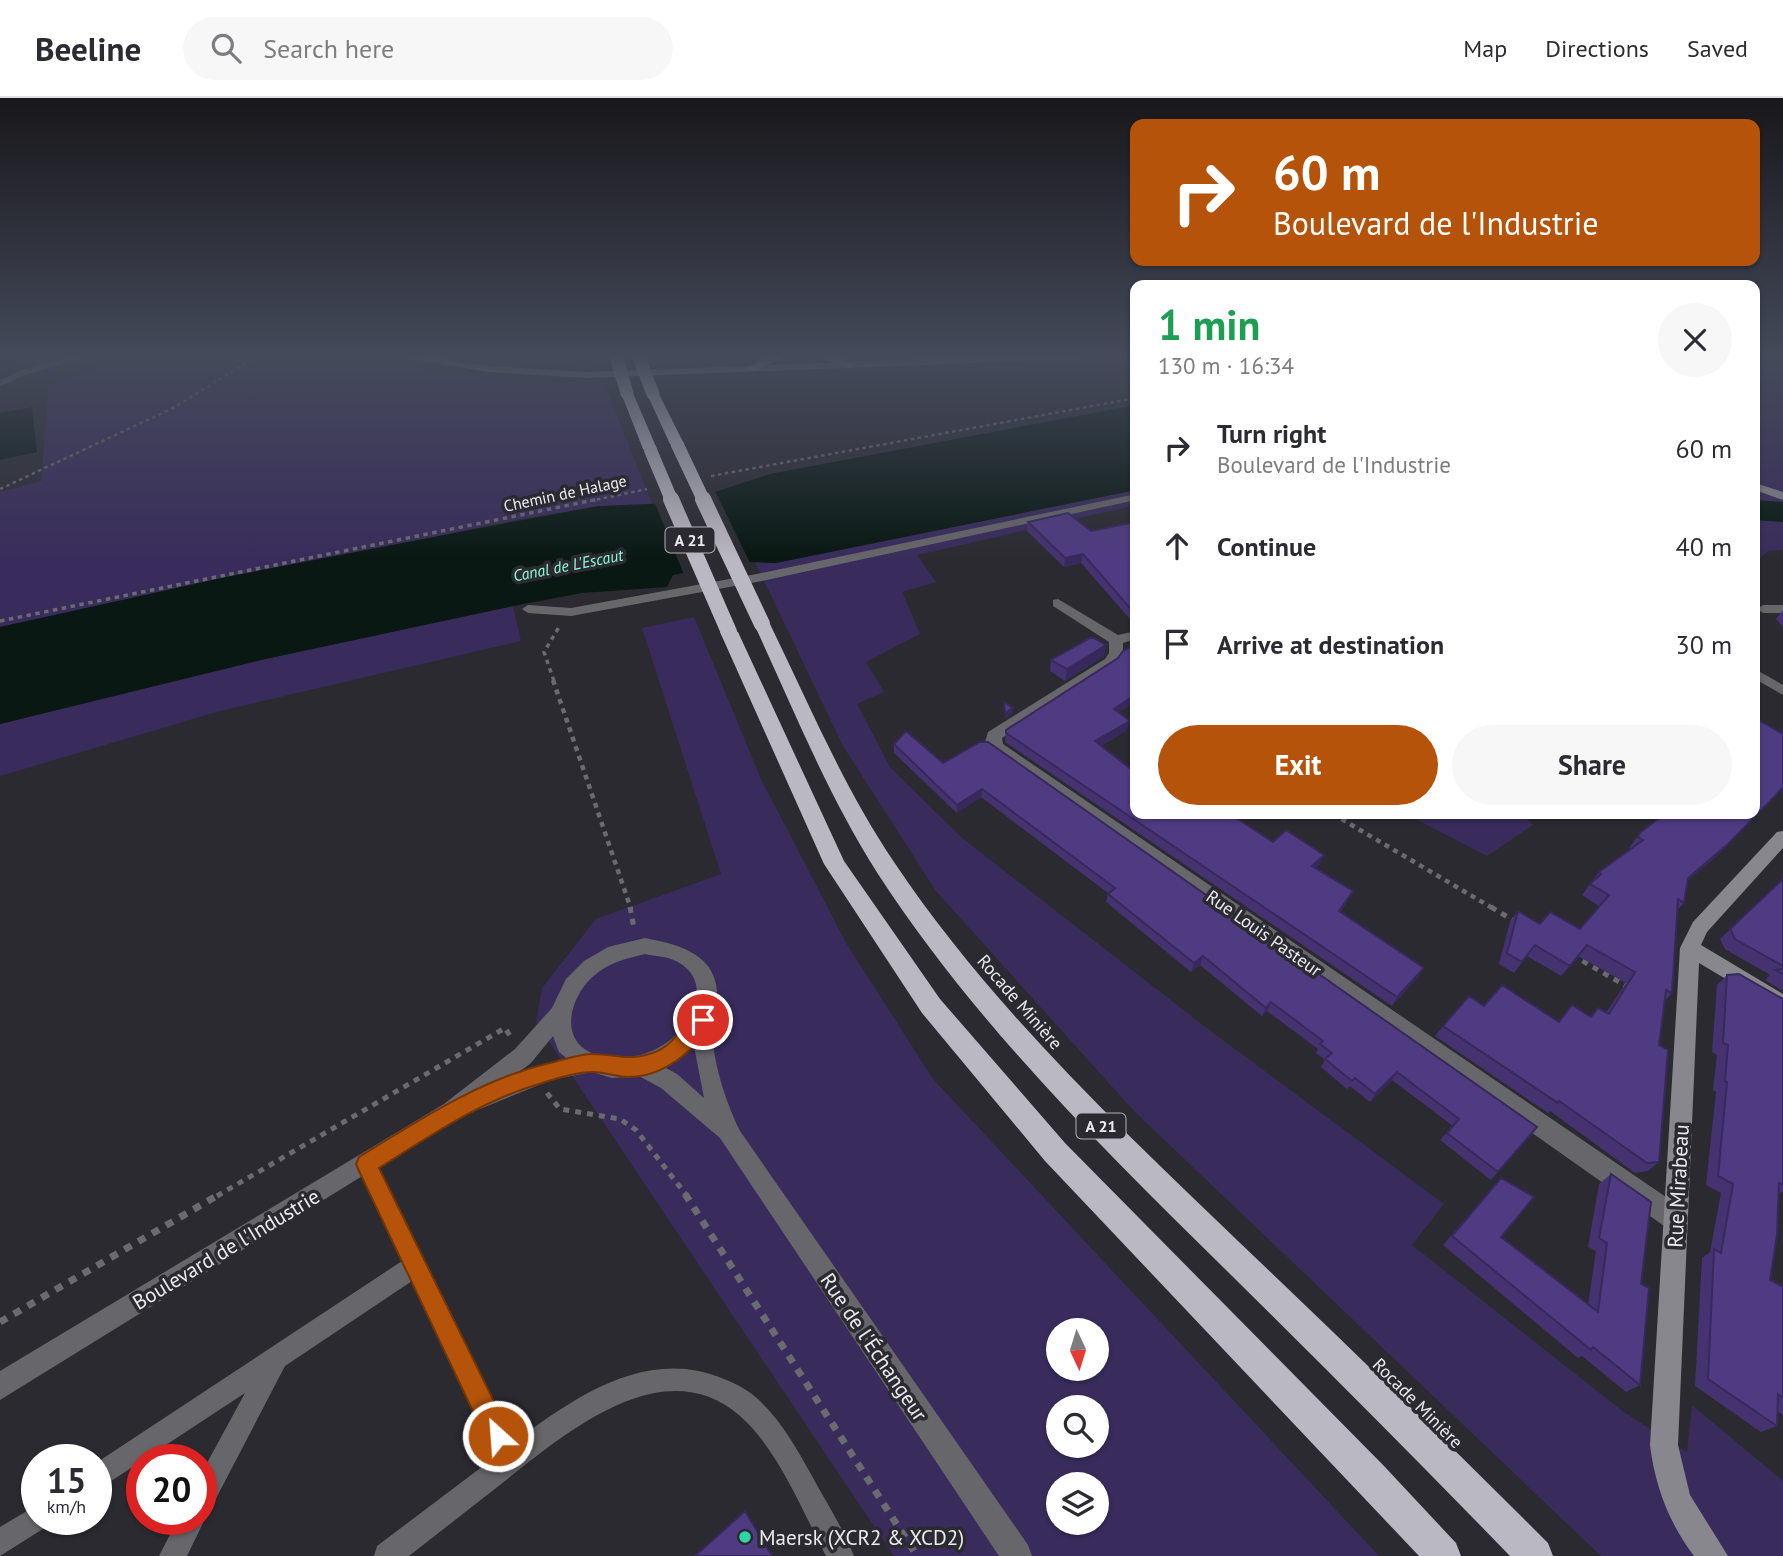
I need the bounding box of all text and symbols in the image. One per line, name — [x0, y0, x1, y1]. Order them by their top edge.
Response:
search box — [183, 17, 673, 80]
text: Beeline — [35, 27, 141, 70]
icon: search — [207, 29, 245, 67]
text: Search here — [263, 32, 394, 65]
text: Map — [1463, 33, 1507, 64]
text: Directions — [1545, 33, 1649, 64]
text: Saved — [1687, 33, 1748, 64]
text: 60 m — [1273, 140, 1380, 204]
icon: right — [1158, 147, 1249, 238]
text: Boulevard de l'Industrie — [1273, 202, 1599, 244]
text: 1 min — [1158, 297, 1260, 352]
button: close — [1658, 303, 1732, 377]
text: 130 m · 16:34 — [1158, 351, 1294, 380]
text: Turn right — [1217, 417, 1326, 450]
icon: right — [1158, 429, 1196, 467]
text: 60 m — [1676, 432, 1732, 465]
text: Boulevard de l'Industrie — [1217, 450, 1451, 479]
street label: Chemin de Halage — [502, 470, 628, 516]
icon: ahead — [1158, 527, 1196, 565]
road number: A 21 — [666, 528, 714, 552]
text: Continue — [1217, 530, 1316, 563]
text: 40 m — [1676, 530, 1732, 563]
water label: Canal de L'Escaut — [511, 544, 626, 585]
icon: arrive — [1158, 625, 1196, 663]
text: Arrive at destination — [1217, 628, 1444, 661]
text: 30 m — [1676, 628, 1732, 661]
button: Exit — [1158, 725, 1438, 805]
button: Share — [1452, 725, 1732, 805]
street label: Rue Louis Pasteur — [1202, 885, 1326, 981]
street label: Rocade Minière — [973, 950, 1067, 1054]
pin — [673, 990, 733, 1050]
icon: arrive — [684, 1001, 722, 1039]
road number: A 21 — [1076, 1114, 1126, 1138]
street label: Rue Mirabeau — [1661, 1124, 1695, 1248]
street label: Boulevard de l'Industrie — [127, 1182, 325, 1316]
street label: Rue de l'Échangeur — [815, 1268, 933, 1426]
north arrow — [1046, 1318, 1110, 1381]
map controls — [1046, 1318, 1109, 1535]
street label: Rocade Minière — [1368, 1353, 1468, 1453]
button: search — [1046, 1395, 1109, 1458]
position arrow — [461, 1399, 535, 1473]
speed limit sign: 20 — [126, 1444, 217, 1535]
text: 15 — [47, 1457, 86, 1503]
button: layers — [1046, 1472, 1109, 1535]
text: km/h — [47, 1495, 86, 1518]
place label: Maersk (XCR2 & XCD2) — [759, 1524, 964, 1551]
marker: Maersk (XCR2 & XCD2) — [737, 1529, 753, 1545]

